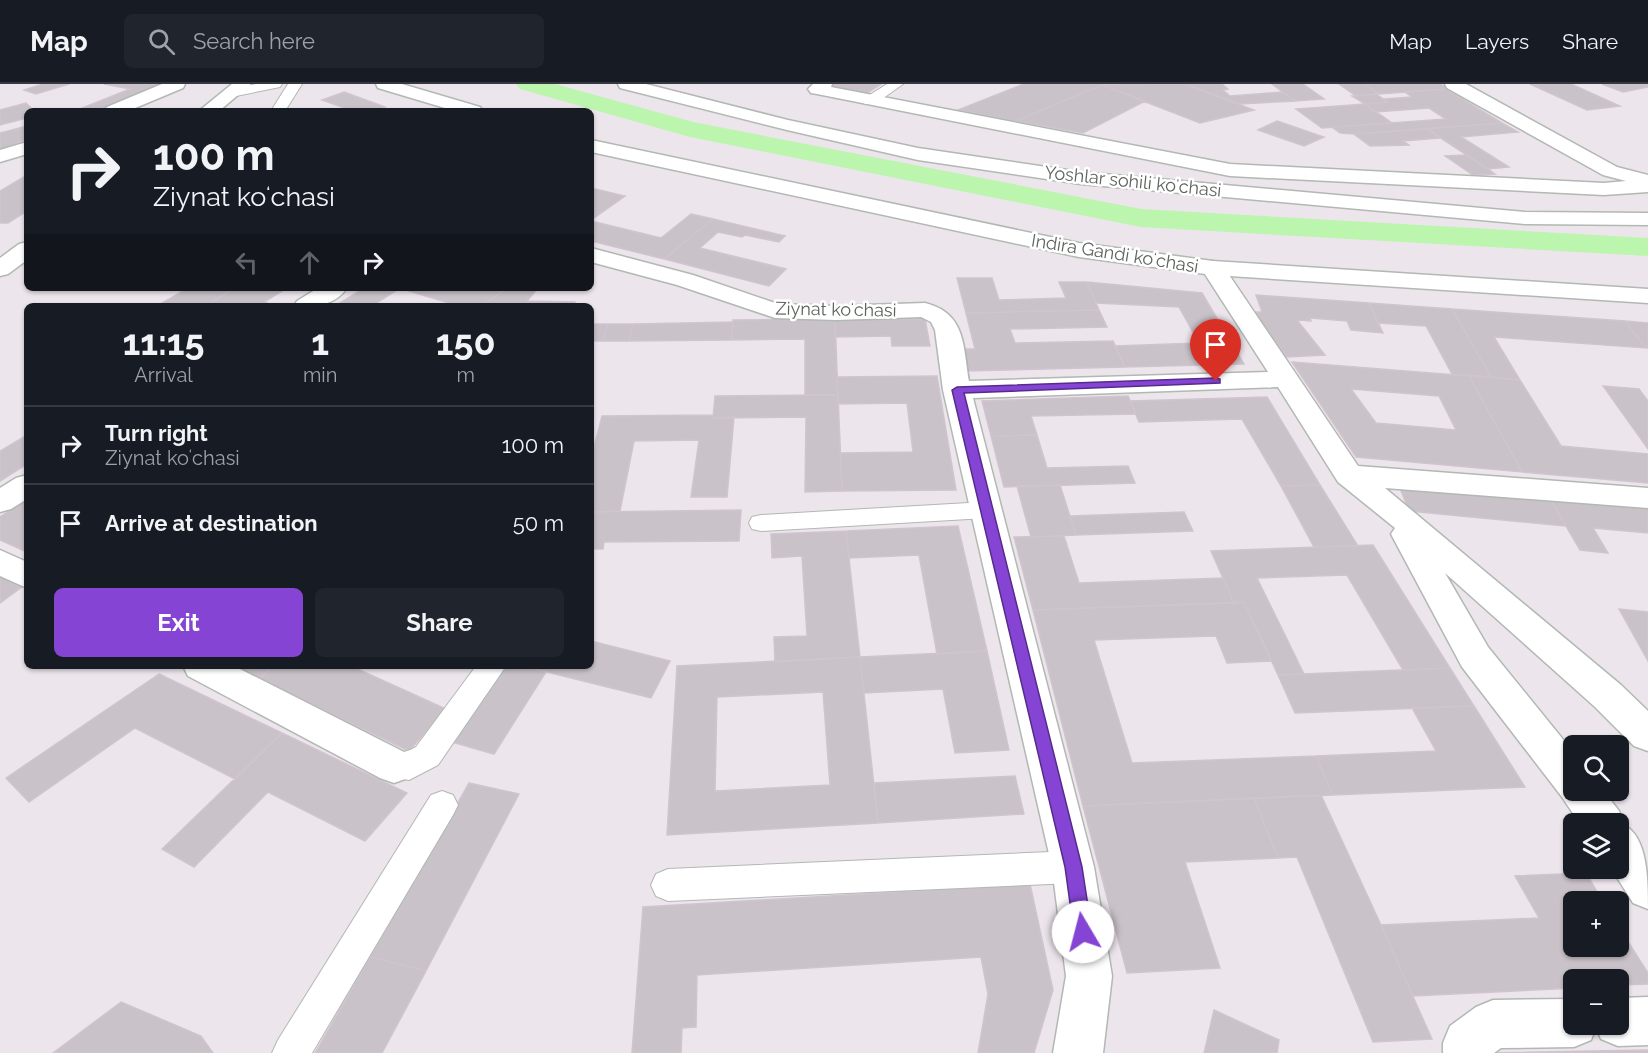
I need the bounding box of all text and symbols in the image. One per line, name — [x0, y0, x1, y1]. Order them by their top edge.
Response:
search box — [124, 14, 544, 68]
text: Map — [30, 25, 88, 58]
icon: search — [145, 25, 178, 58]
text: Search here — [193, 28, 315, 54]
text: Map — [1389, 29, 1432, 54]
text: Layers — [1465, 29, 1529, 54]
text: Share — [1562, 29, 1618, 54]
text: 100 m — [153, 131, 275, 180]
icon: right — [54, 132, 132, 210]
street label: Yoshlar sohili koʻchasi — [1044, 161, 1222, 201]
text: Ziynat koʻchasi — [153, 181, 335, 212]
street label: Indira Gandi koʻchasi — [1030, 229, 1200, 277]
icon: left — [230, 246, 263, 279]
icon: ahead — [293, 246, 326, 279]
icon: right — [356, 246, 389, 279]
street label: Ziynat koʻchasi — [775, 297, 897, 321]
pin — [1190, 319, 1241, 381]
text: 11:15 — [122, 321, 205, 363]
text: 1 — [311, 321, 329, 363]
text: 150 — [436, 321, 496, 363]
icon: arrive — [1199, 328, 1232, 361]
text: Arrival — [134, 363, 193, 387]
text: min — [303, 363, 337, 387]
text: m — [456, 363, 475, 387]
text: Turn right — [105, 420, 208, 446]
icon: right — [54, 429, 87, 462]
text: 100 m — [502, 432, 564, 458]
text: Ziynat koʻchasi — [105, 446, 240, 470]
icon: arrive — [54, 507, 87, 540]
text: Arrive at destination — [105, 510, 318, 536]
text: 50 m — [513, 510, 564, 536]
button: Exit — [54, 588, 303, 657]
button: Share — [315, 588, 564, 657]
map controls — [1563, 735, 1629, 1035]
button: search — [1563, 735, 1629, 801]
button: layers — [1563, 813, 1629, 879]
button: + — [1563, 891, 1629, 957]
position arrow — [1051, 900, 1115, 964]
button: − — [1563, 969, 1629, 1035]

